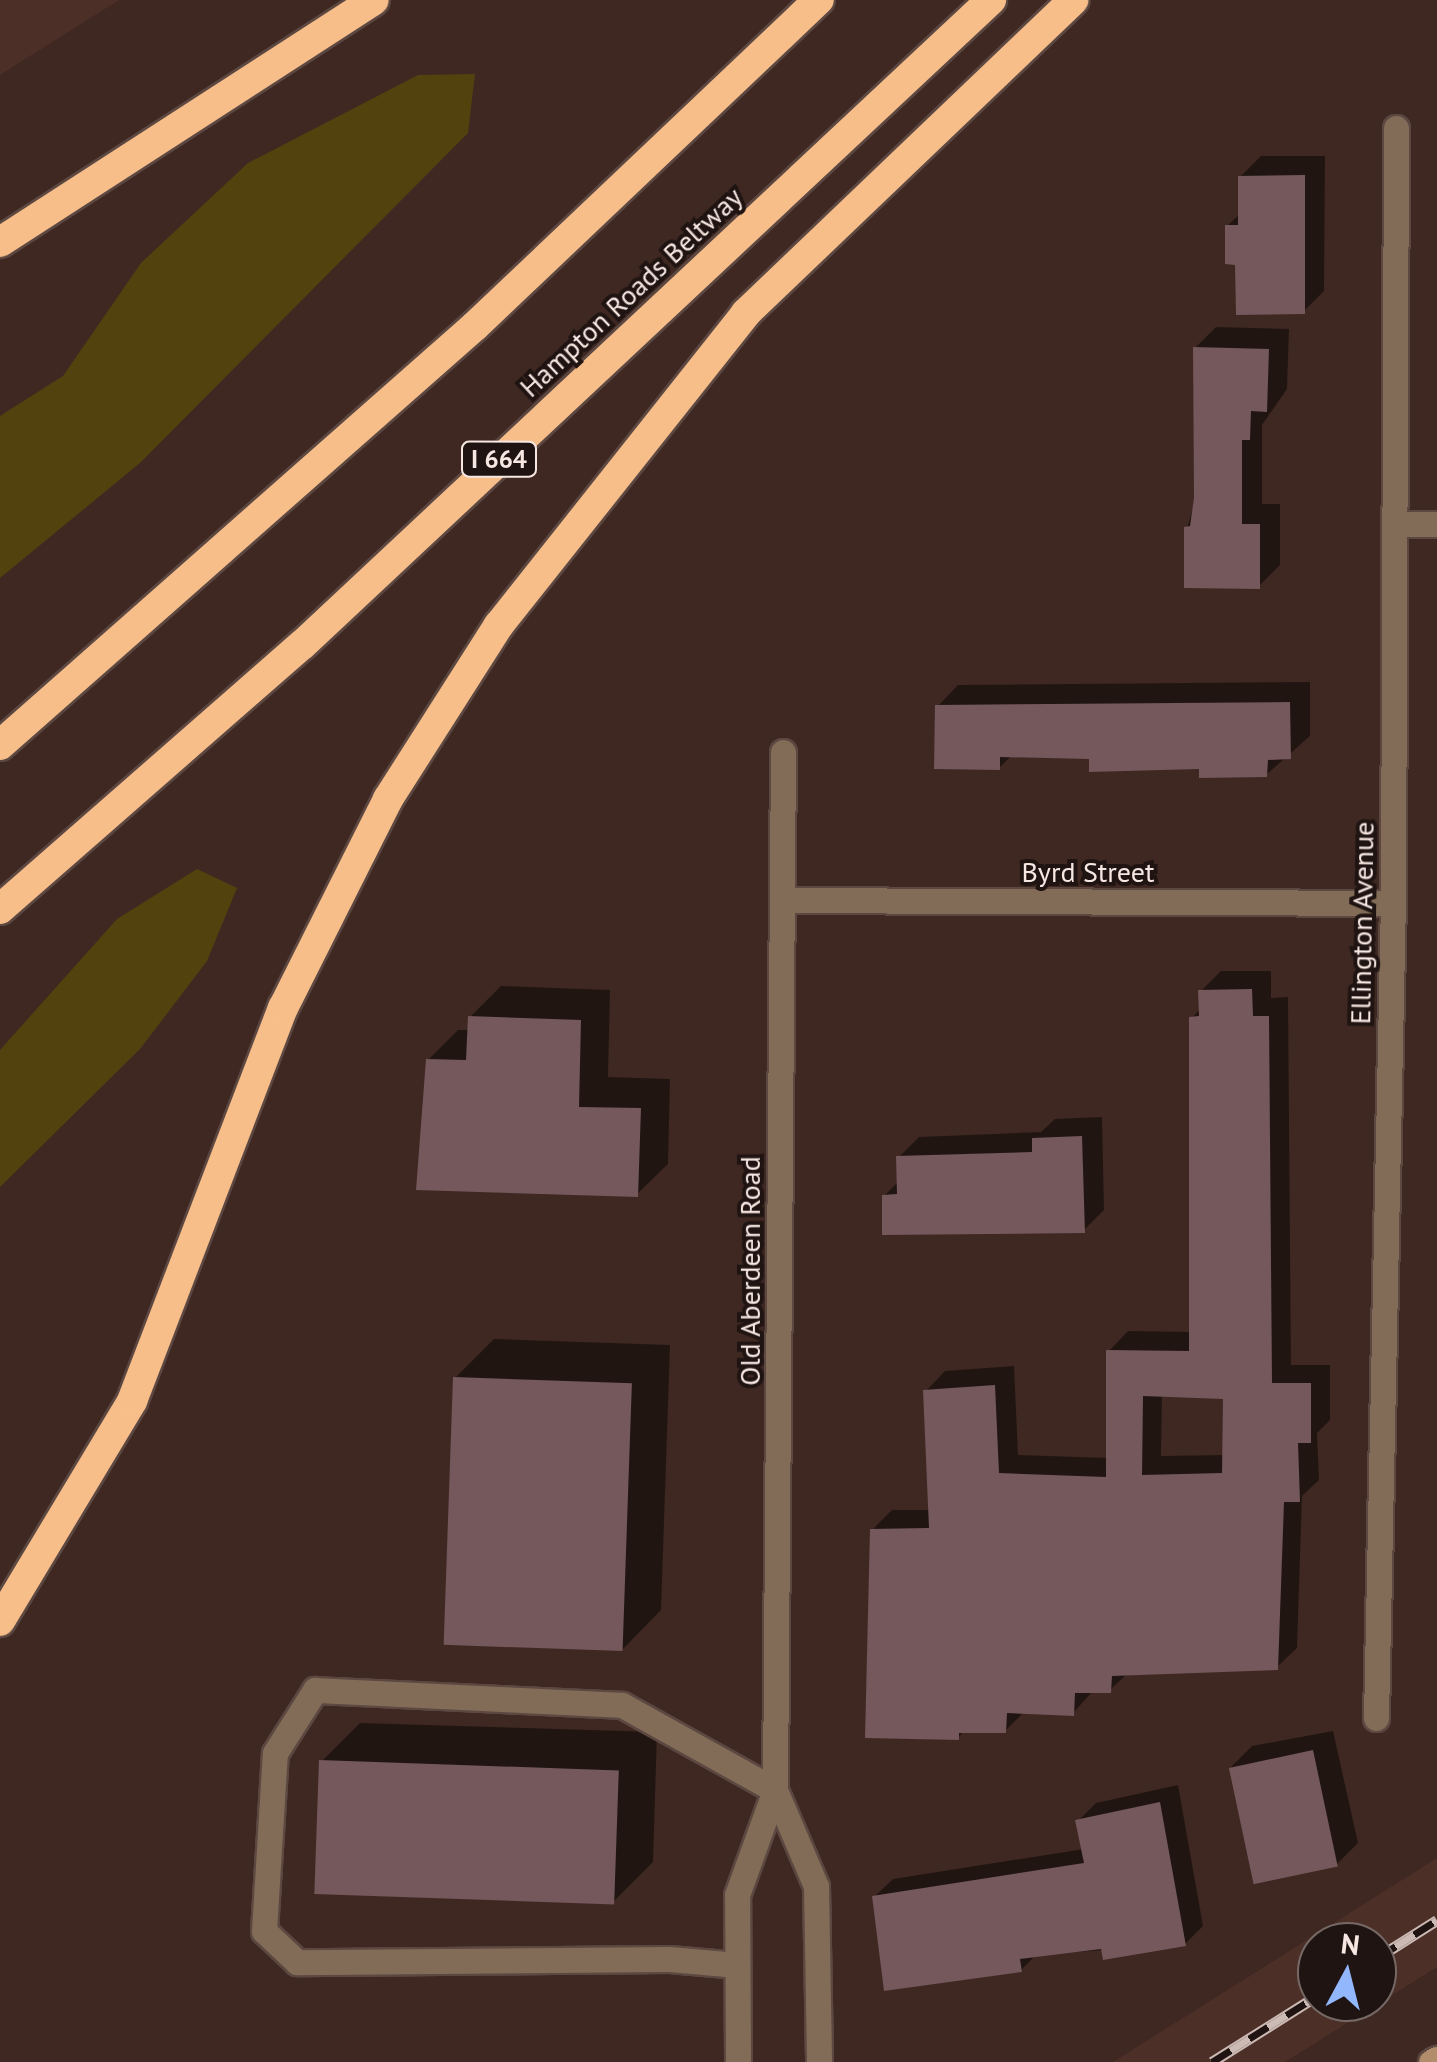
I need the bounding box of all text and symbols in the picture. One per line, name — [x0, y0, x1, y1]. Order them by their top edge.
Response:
street label: Hampton Roads Beltway — [513, 180, 749, 404]
road number: I 664 — [459, 439, 539, 479]
street label: Ellington Avenue — [1343, 821, 1381, 1025]
street label: Byrd Street — [1022, 855, 1154, 889]
street label: Old Aberdeen Road — [733, 1156, 767, 1386]
north arrow — [1297, 1922, 1397, 2022]
text: N — [1339, 1924, 1362, 1963]

